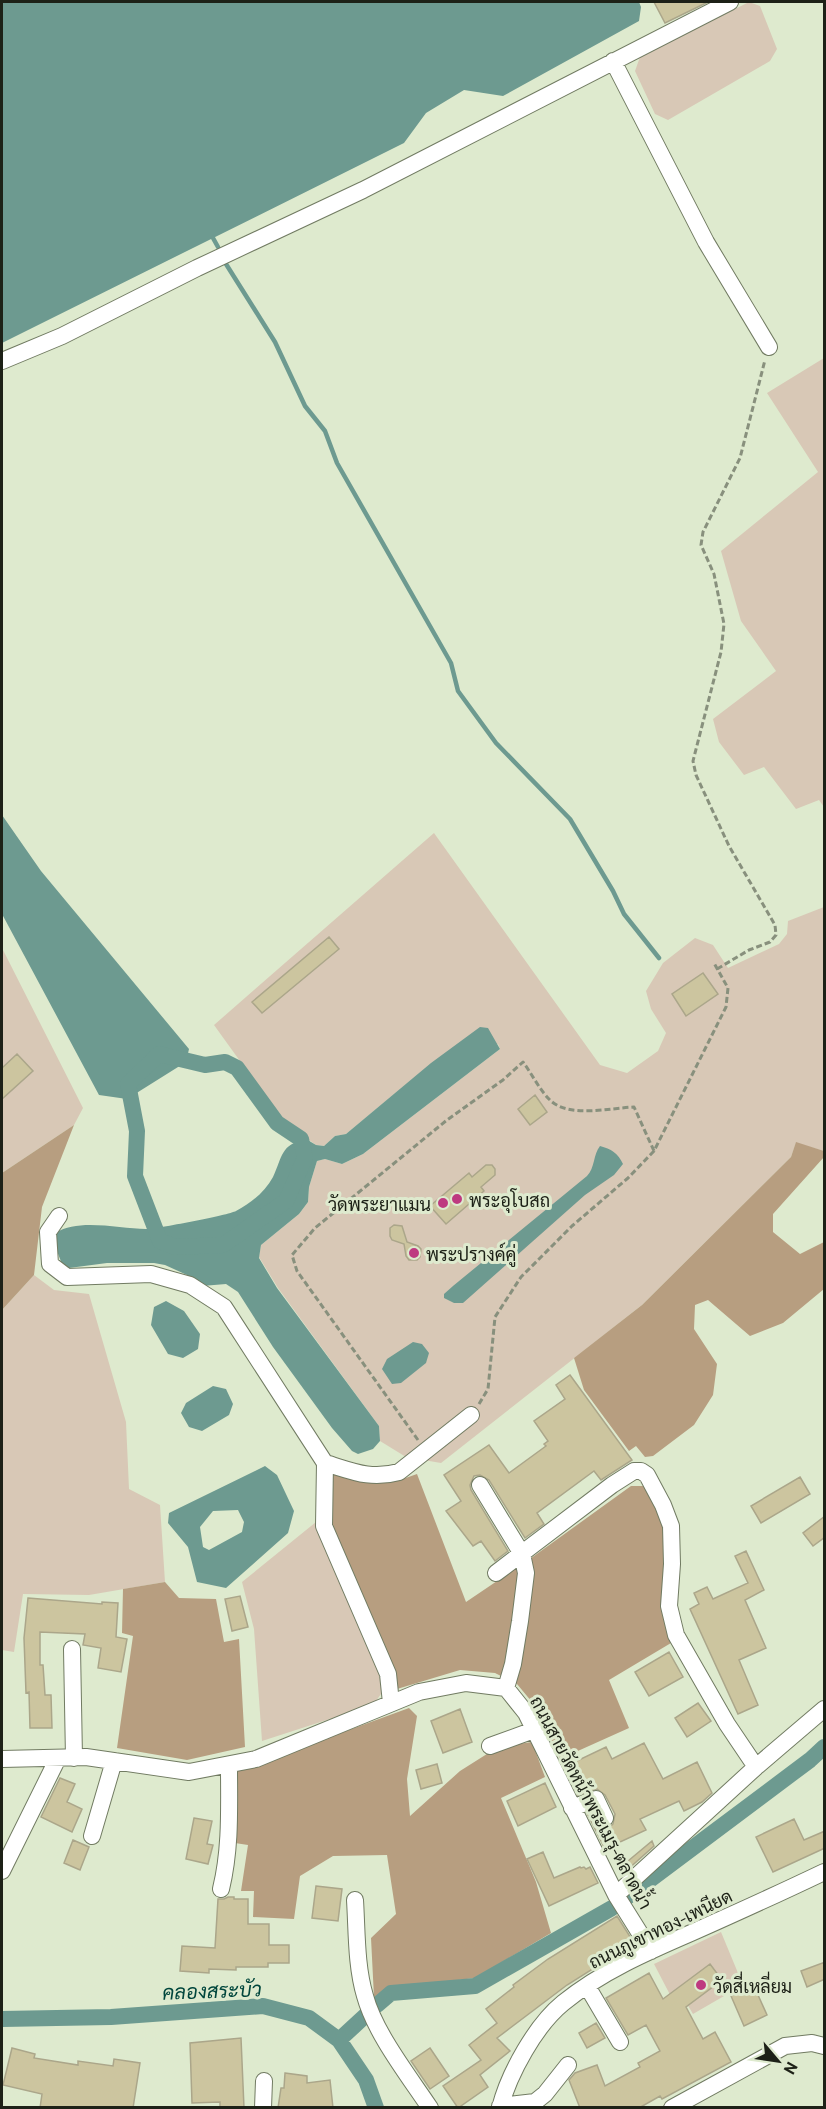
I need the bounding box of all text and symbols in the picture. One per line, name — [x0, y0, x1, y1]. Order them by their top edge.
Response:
place label: พระอุโบสถ — [469, 1188, 550, 1213]
place label: วัดพระยาแมน — [328, 1192, 431, 1215]
marker: พระอุโบสถ — [450, 1192, 464, 1206]
marker: วัดพระยาแมน — [436, 1196, 450, 1210]
place label: พระปรางค์คู่ — [426, 1242, 516, 1268]
marker: พระปรางค์คู่ — [407, 1246, 421, 1260]
street label: ถนนสายวัดหน้าพระเมรุ-ตลาดน้ำ — [524, 1690, 661, 1913]
street label: ถนนภูเขาทอง-เพนียด — [584, 1883, 737, 1975]
place label: วัดสี่เหลี่ยม — [713, 1971, 792, 1997]
water label: คลองสระบัว — [162, 1975, 262, 2005]
marker: วัดสี่เหลี่ยม — [694, 1978, 708, 1992]
north arrow — [748, 2031, 808, 2091]
text: N — [780, 2059, 803, 2078]

